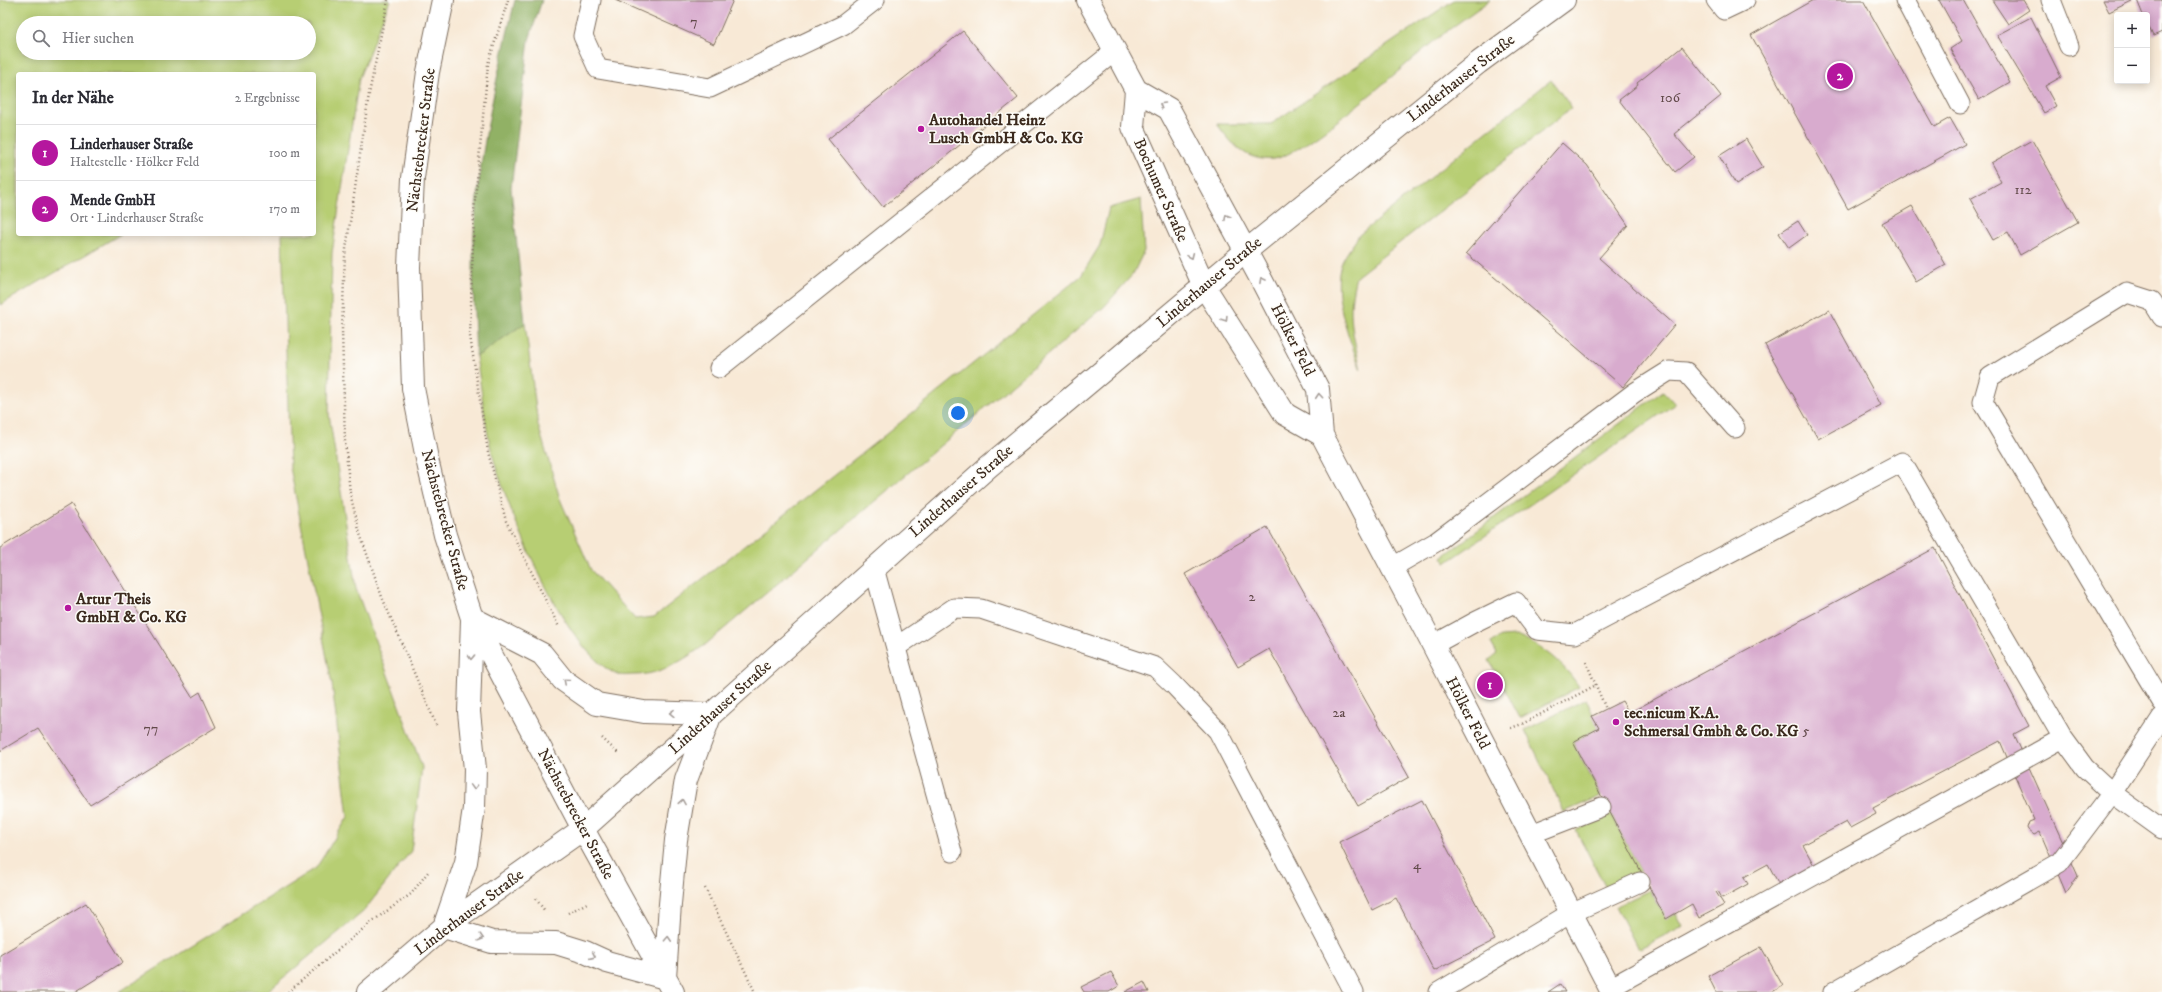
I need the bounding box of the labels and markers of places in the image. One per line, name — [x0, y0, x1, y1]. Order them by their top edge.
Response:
pin: 2 — [1827, 61, 1853, 91]
place label: Autohandel Heinz Lusch GmbH & Co. KG — [928, 110, 1084, 148]
marker: Autohandel Heinz Lusch GmbH & Co. KG — [916, 124, 926, 134]
place label: Artur Theis GmbH & Co. KG — [75, 589, 188, 627]
marker: Artur Theis GmbH & Co. KG — [63, 603, 73, 613]
pin: 1 — [1477, 670, 1503, 700]
place label: tec.nicum K.A. Schmersal Gmbh & Co. KG — [1624, 703, 1799, 741]
marker: tec.nicum K.A. Schmersal Gmbh & Co. KG — [1611, 717, 1621, 727]

